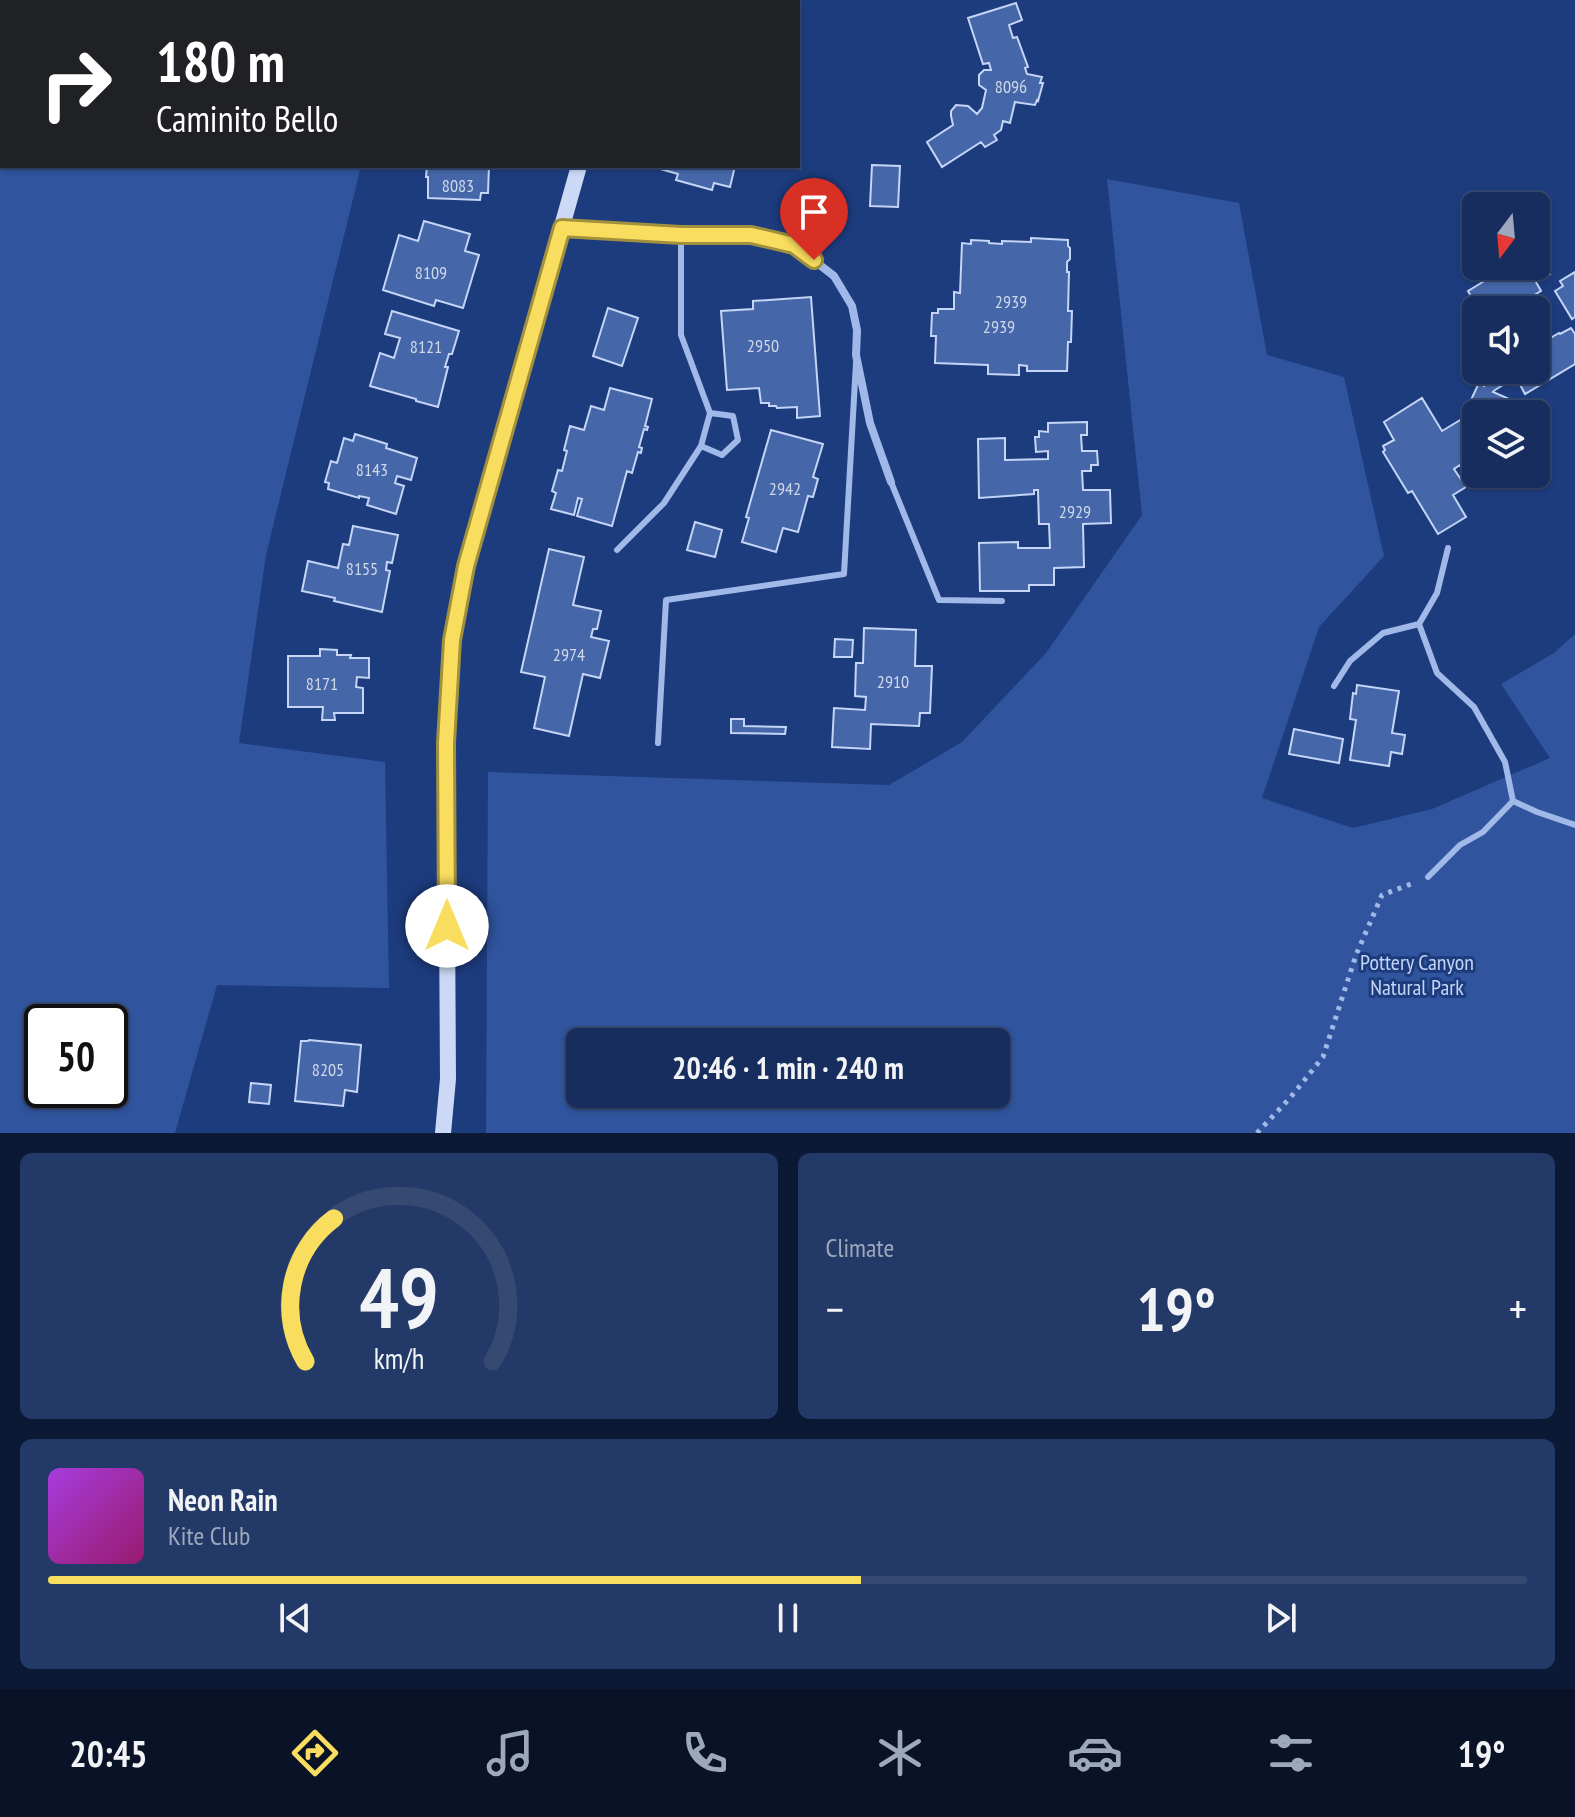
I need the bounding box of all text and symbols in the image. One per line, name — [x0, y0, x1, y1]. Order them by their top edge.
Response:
text: 180 m — [156, 25, 285, 97]
icon: right — [24, 32, 128, 136]
house number: 8096 — [995, 75, 1027, 98]
text: Caminito Bello — [156, 95, 338, 142]
house number: 8083 — [442, 174, 474, 197]
pin — [780, 178, 848, 260]
icon: arrive — [792, 190, 836, 234]
north arrow — [1462, 192, 1550, 280]
map controls — [1462, 192, 1550, 488]
house number: 8109 — [415, 261, 447, 284]
house number: 2939 — [995, 290, 1027, 313]
button: sound — [1462, 296, 1550, 384]
house number: 2939 — [983, 315, 1015, 338]
house number: 2950 — [747, 334, 779, 357]
house number: 8121 — [410, 335, 442, 358]
button: layers — [1462, 400, 1550, 488]
house number: 8143 — [356, 458, 388, 481]
house number: 2942 — [769, 477, 801, 500]
house number: 2929 — [1059, 500, 1091, 523]
house number: 8155 — [346, 557, 378, 580]
house number: 2974 — [553, 643, 585, 666]
house number: 2910 — [877, 670, 909, 693]
house number: 8171 — [306, 672, 338, 695]
position arrow — [405, 884, 489, 968]
park label: Pottery Canyon Natural Park — [1360, 948, 1474, 1001]
speed limit sign: 50 — [24, 1004, 128, 1108]
text: 20:46 · 1 min · 240 m — [672, 1048, 904, 1087]
house number: 8205 — [312, 1058, 344, 1081]
text: Climate — [826, 1231, 894, 1264]
text: 49 — [359, 1243, 439, 1351]
text: 19° — [1137, 1270, 1216, 1348]
text: − — [826, 1280, 844, 1337]
text: + — [1509, 1280, 1527, 1337]
text: km/h — [373, 1340, 424, 1377]
text: Neon Rain — [168, 1480, 278, 1519]
text: Kite Club — [168, 1519, 250, 1552]
icon: previous — [273, 1596, 317, 1640]
icon: pause — [766, 1596, 810, 1640]
icon: next — [1259, 1596, 1303, 1640]
icon: directions — [287, 1725, 343, 1781]
icon: music — [482, 1725, 538, 1781]
icon: phone — [677, 1725, 733, 1781]
icon: climate — [872, 1725, 928, 1781]
icon: car — [1067, 1725, 1123, 1781]
icon: filters — [1263, 1725, 1319, 1781]
text: 20:45 — [70, 1730, 147, 1777]
text: 19° — [1458, 1730, 1505, 1777]

